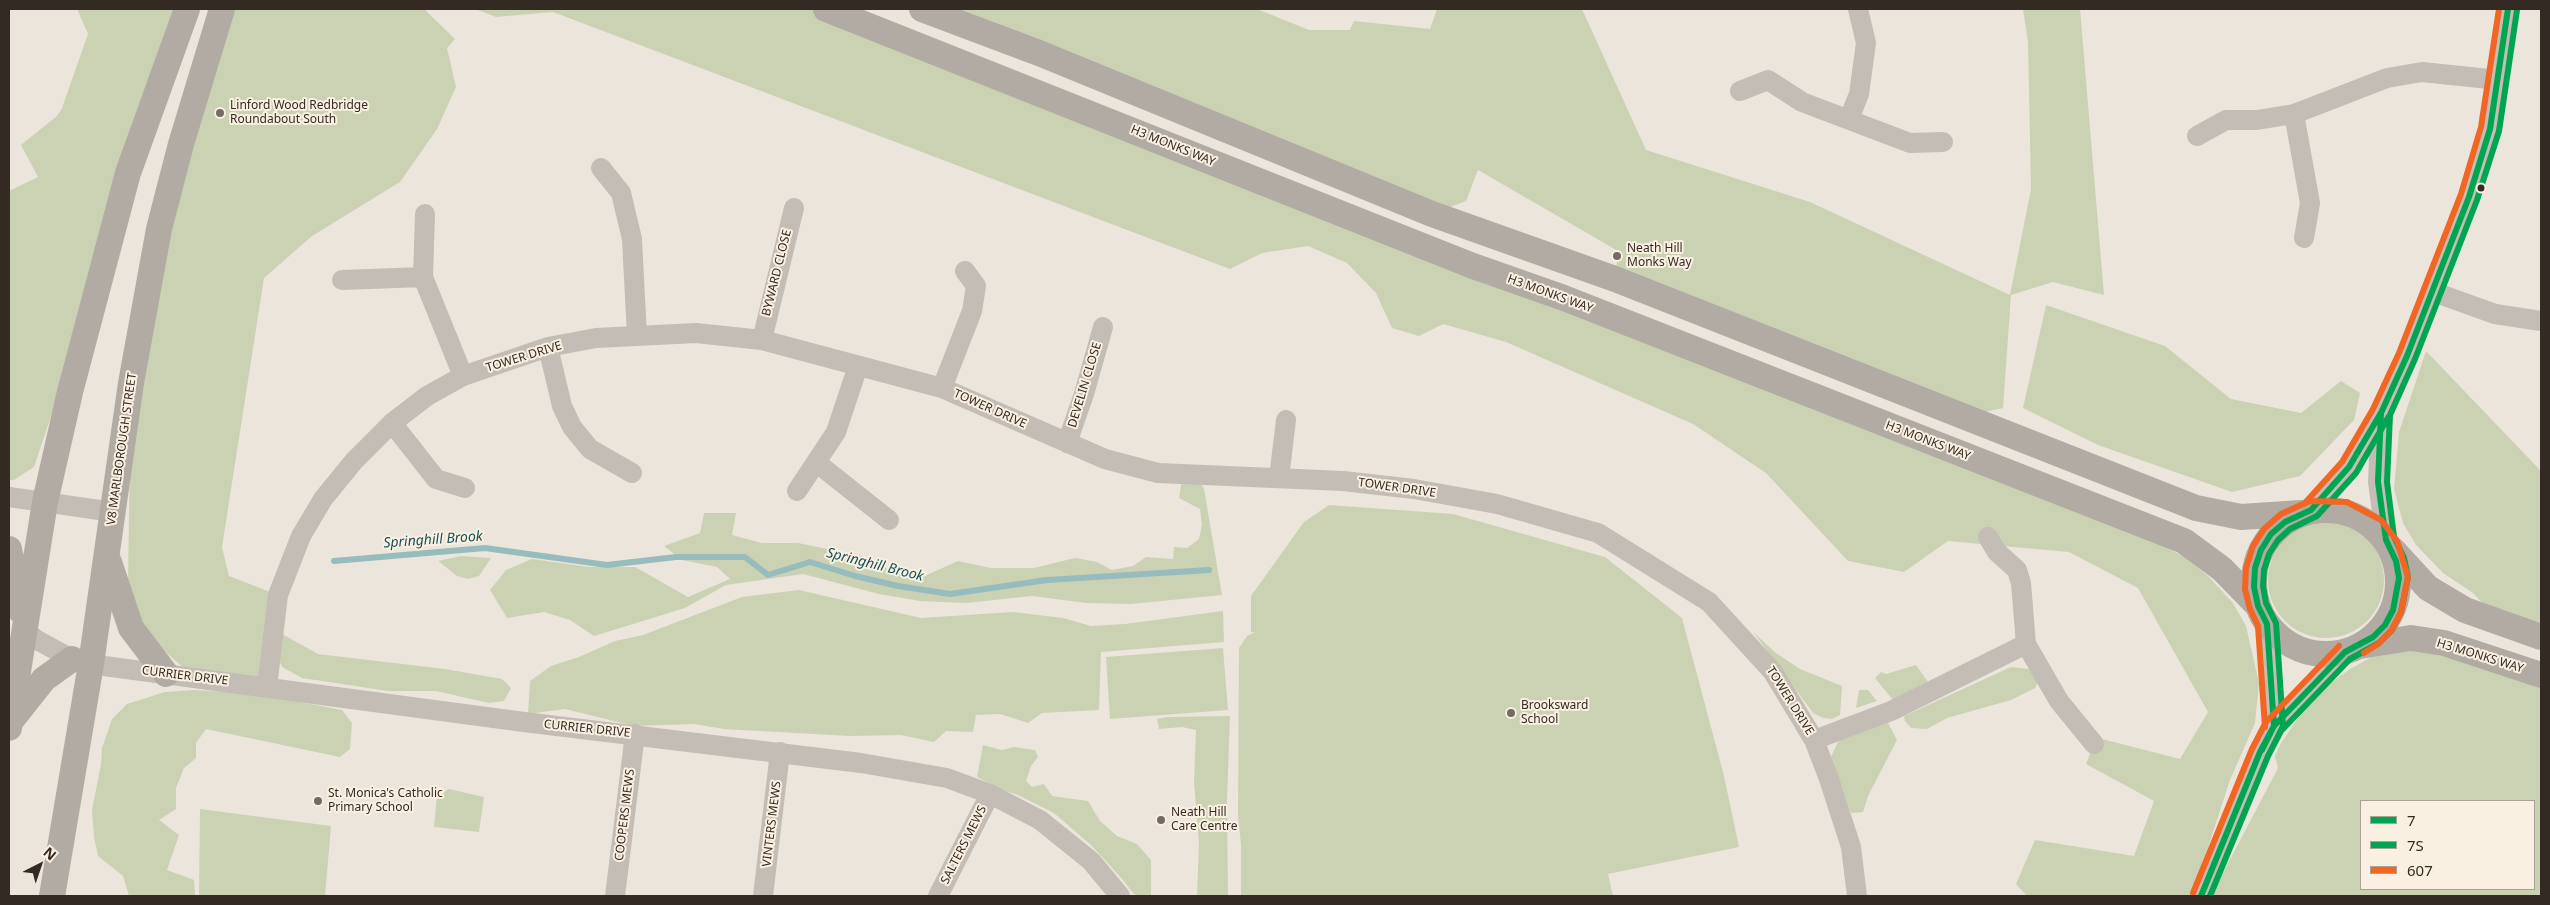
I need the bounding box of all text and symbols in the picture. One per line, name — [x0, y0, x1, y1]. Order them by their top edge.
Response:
place label: Linford Wood Redbridge Roundabout South — [230, 99, 368, 127]
marker: Linford Wood Redbridge Roundabout South — [214, 107, 226, 119]
street label: H3 MONKS WAY — [1129, 123, 1217, 169]
unlabelled marker — [2476, 183, 2486, 193]
street label: BYWARD CLOSE — [759, 228, 795, 318]
place label: Neath Hill Monks Way — [1627, 242, 1692, 270]
marker: Neath Hill Monks Way — [1611, 250, 1623, 262]
street label: H3 MONKS WAY — [1505, 272, 1595, 316]
street label: TOWER DRIVE — [484, 339, 564, 375]
street label: DEVELIN CLOSE — [1065, 341, 1105, 429]
street label: V8 MARLBOROUGH STREET — [104, 372, 140, 526]
street label: TOWER DRIVE — [951, 387, 1029, 431]
street label: H3 MONKS WAY — [1883, 418, 1973, 464]
street label: TOWER DRIVE — [1357, 475, 1437, 501]
water label: Springhill Brook — [383, 528, 483, 552]
water label: Springhill Brook — [825, 545, 925, 585]
street label: H3 MONKS WAY — [2435, 636, 2525, 676]
street label: CURRIER DRIVE — [141, 664, 229, 688]
street label: TOWER DRIVE — [1763, 664, 1817, 738]
place label: Brooksward School — [1521, 699, 1588, 727]
marker: Brooksward School — [1505, 707, 1517, 719]
street label: CURRIER DRIVE — [543, 717, 631, 741]
street label: COOPERS MEWS — [612, 768, 638, 862]
street label: VINTERS MEWS — [760, 780, 784, 868]
place label: St. Monica's Catholic Primary School — [328, 787, 443, 815]
marker: St. Monica's Catholic Primary School — [312, 795, 324, 807]
legend — [2360, 800, 2535, 890]
street label: SALTERS MEWS — [938, 803, 990, 887]
place label: Neath Hill Care Centre — [1171, 806, 1238, 834]
text: 7 — [2407, 810, 2416, 830]
marker: Neath Hill Care Centre — [1155, 814, 1167, 826]
text: 7S — [2407, 835, 2424, 855]
north arrow — [15, 840, 65, 890]
text: N — [40, 842, 61, 864]
text: 607 — [2407, 860, 2433, 880]

